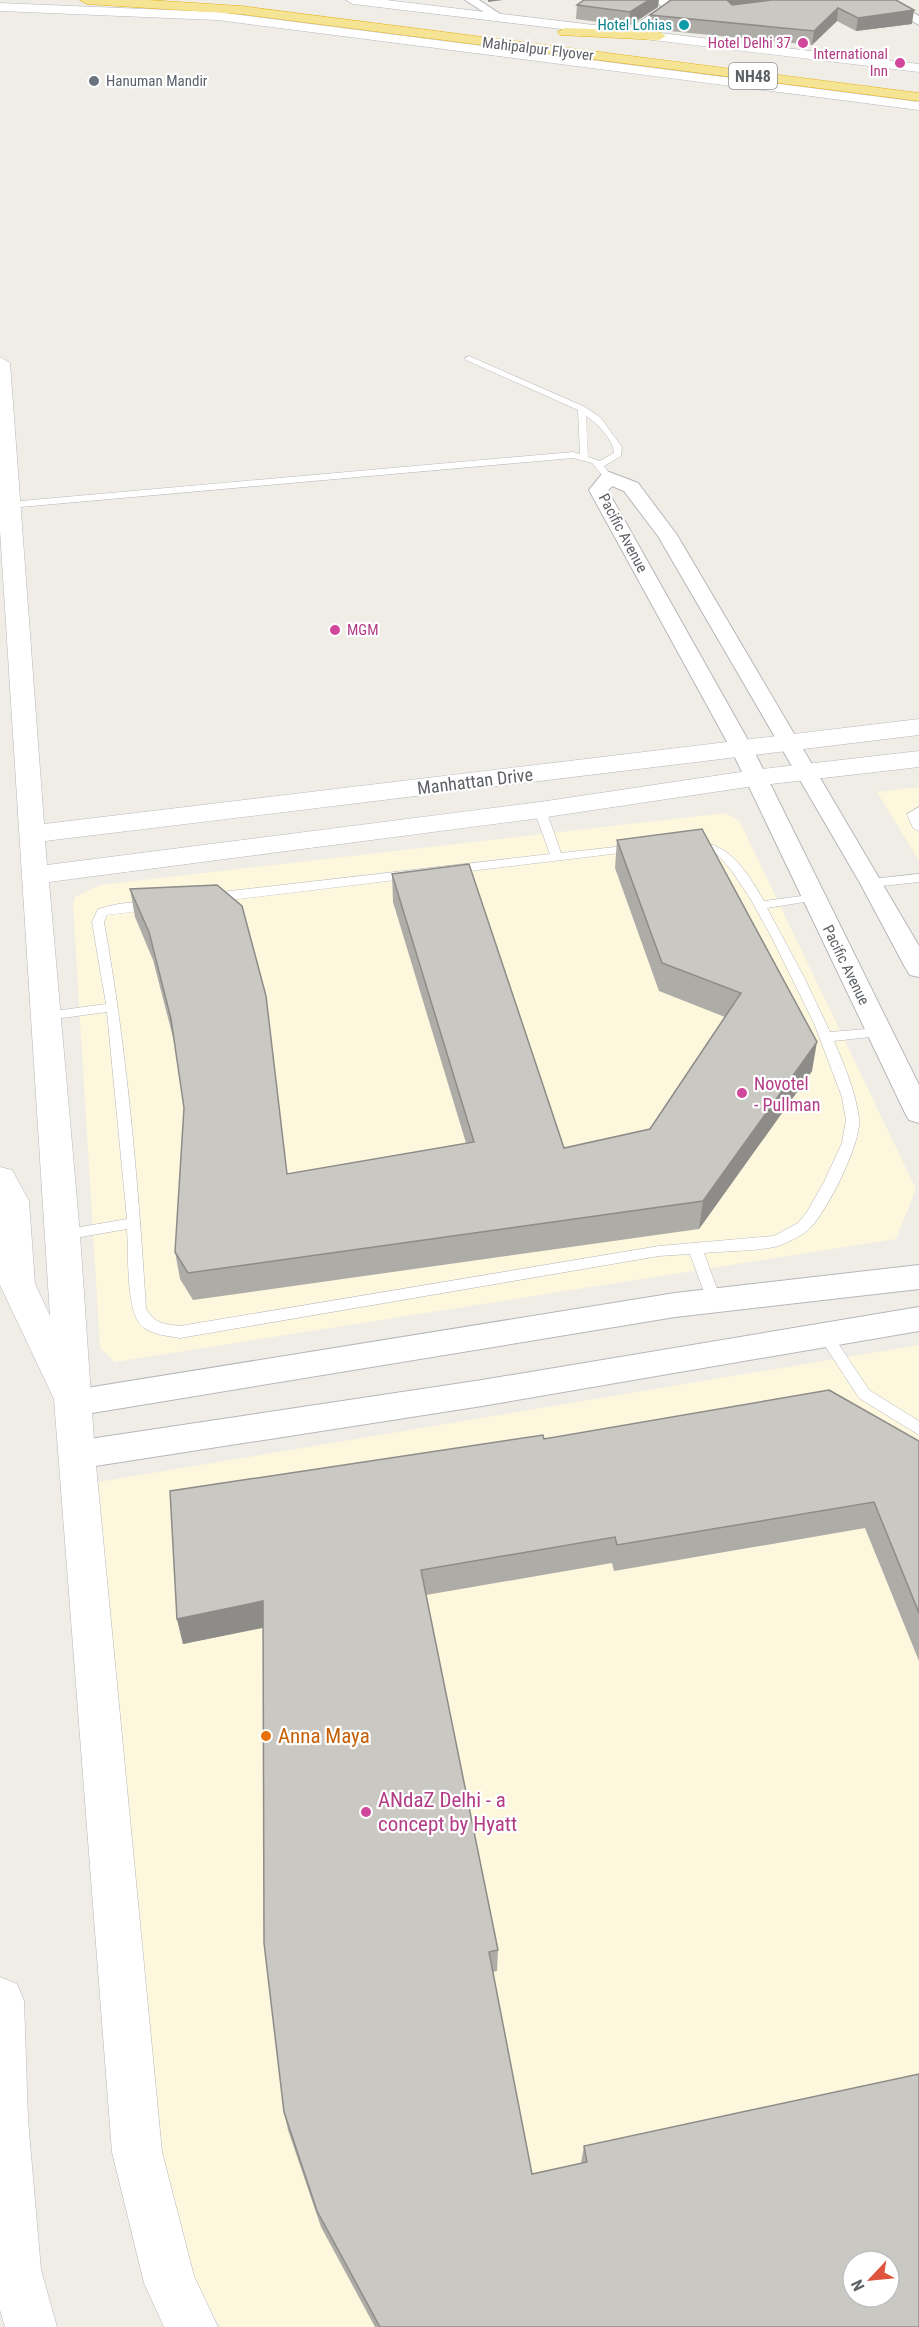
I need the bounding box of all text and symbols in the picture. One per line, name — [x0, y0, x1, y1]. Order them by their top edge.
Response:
place label: Hotel Lohias — [597, 16, 672, 34]
marker: Hotel Lohias — [677, 18, 691, 32]
street label: Mahipalpur Flyover — [481, 33, 595, 65]
place label: Hotel Delhi 37 — [708, 34, 791, 52]
marker: Hotel Delhi 37 — [796, 36, 810, 50]
place label: International Inn — [813, 45, 888, 80]
marker: International Inn — [893, 56, 907, 70]
road number: NH48 — [729, 63, 777, 89]
place label: Hanuman Mandir — [106, 72, 208, 90]
marker: Hanuman Mandir — [87, 74, 101, 88]
street label: Pacific Avenue — [595, 490, 651, 576]
place label: MGM — [347, 621, 379, 639]
marker: MGM — [328, 623, 342, 637]
street label: Manhattan Drive — [416, 763, 534, 799]
street label: Pacific Avenue — [819, 922, 873, 1008]
place label: Novotel - Pullman — [754, 1073, 820, 1115]
marker: Novotel - Pullman — [735, 1086, 749, 1100]
place label: Anna Maya — [278, 1724, 370, 1748]
marker: Anna Maya — [259, 1729, 273, 1743]
place label: ANdaZ Delhi - a concept by Hyatt — [378, 1788, 517, 1836]
marker: ANdaZ Delhi - a concept by Hyatt — [359, 1805, 373, 1819]
north arrow — [841, 2249, 901, 2309]
text: N — [847, 2277, 869, 2294]

